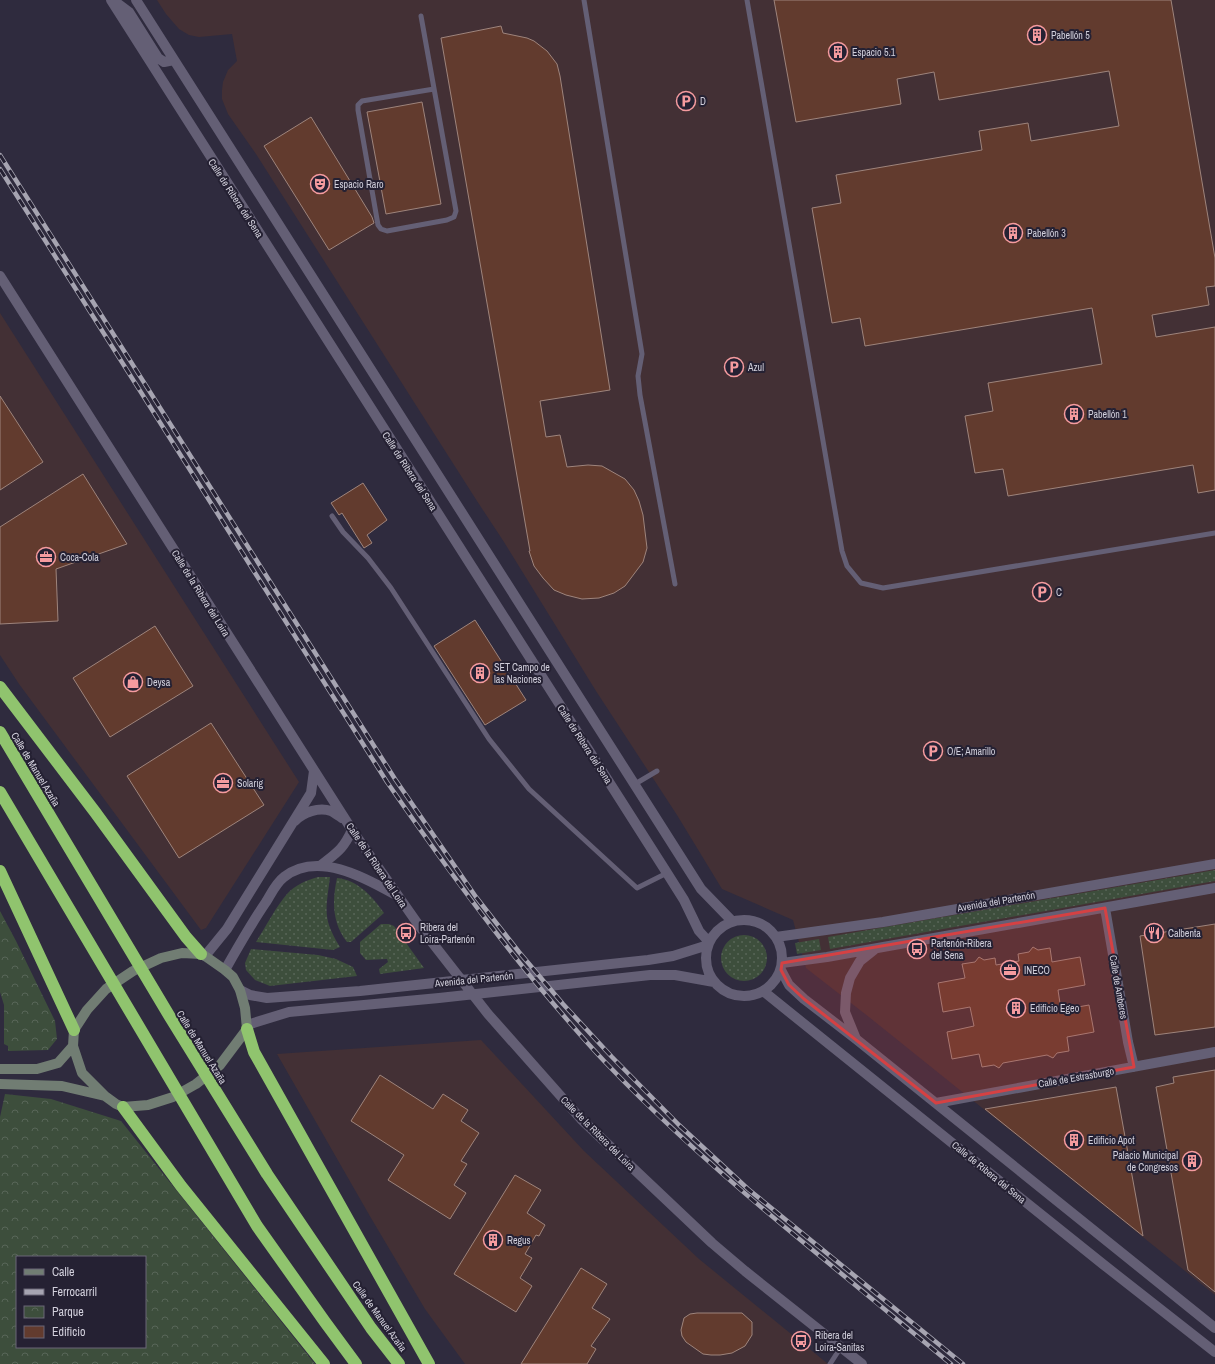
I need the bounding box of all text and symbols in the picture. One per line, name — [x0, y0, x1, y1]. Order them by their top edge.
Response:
building icon: Pabellón 5 — [1026, 24, 1048, 46]
place label: Pabellón 5 — [1051, 29, 1090, 42]
building icon: Espacio 5.1 — [827, 41, 849, 63]
place label: Espacio 5.1 — [852, 46, 896, 59]
parking icon: D — [675, 90, 697, 112]
place label: D — [700, 95, 706, 108]
street label: Calle de Ribera del Sena — [205, 156, 266, 241]
theatre icon: Espacio Raro — [309, 173, 331, 195]
place label: Espacio Raro — [334, 178, 384, 191]
building icon: Pabellón 3 — [1002, 222, 1024, 244]
place label: Pabellón 3 — [1027, 227, 1066, 240]
parking icon: Azul — [723, 356, 745, 378]
place label: Azul — [747, 361, 764, 374]
building icon: Pabellón 1 — [1063, 403, 1085, 425]
place label: Pabellón 1 — [1088, 408, 1127, 421]
street label: Calle de Ribera del Sena — [379, 429, 440, 514]
office icon: Coca-Cola — [35, 546, 57, 568]
street label: Calle de la Ribera del Loira — [169, 547, 233, 639]
place label: Coca-Cola — [60, 551, 99, 564]
parking icon: C — [1031, 581, 1053, 603]
place label: C — [1056, 586, 1062, 599]
place label: SET Campo de las Naciones — [494, 661, 550, 686]
building icon: SET Campo de las Naciones — [469, 662, 491, 684]
shop icon: Deysa — [122, 671, 144, 693]
place label: Deysa — [147, 676, 171, 689]
street label: Calle de Ribera del Sena — [554, 702, 615, 787]
street label: Calle de Manuel Azaña — [8, 730, 63, 809]
parking icon: O/E; Amarillo — [922, 740, 944, 762]
place label: O/E; Amarillo — [947, 745, 996, 758]
office icon: Solarig — [212, 772, 234, 794]
place label: Solarig — [237, 777, 263, 790]
street label: Calle de la Ribera del Loira — [343, 820, 410, 911]
street label: Avenida del Partenón — [955, 888, 1036, 915]
place label: Ribera del Loira-Partenón — [420, 921, 475, 946]
bus stop icon: Ribera del Loira-Partenón — [395, 922, 417, 944]
restaurant icon: Calbenta — [1143, 922, 1165, 944]
place label: Calbenta — [1168, 927, 1201, 940]
place label: Partenón-Ribera del Sena — [931, 937, 992, 962]
bus stop icon: Partenón-Ribera del Sena — [906, 938, 928, 960]
street label: Calle de Amberes — [1106, 954, 1131, 1020]
office icon: INECO — [999, 959, 1021, 981]
place label: INECO — [1024, 964, 1050, 977]
street label: Avenida del Partenón — [433, 969, 514, 990]
building icon: Edificio Egeo — [1005, 997, 1027, 1019]
place label: Edificio Egeo — [1030, 1002, 1080, 1015]
street label: Calle de Manuel Azaña — [174, 1008, 230, 1087]
street label: Calle de Estrasburgo — [1037, 1064, 1115, 1091]
street label: Calle de la Ribera del Loira — [558, 1093, 638, 1174]
building icon: Edificio Apot — [1063, 1129, 1085, 1151]
place label: Edificio Apot — [1088, 1134, 1135, 1147]
street label: Calle de Ribera del Sena — [949, 1139, 1029, 1207]
place label: Palacio Municipal de Congresos — [1113, 1149, 1178, 1174]
building icon: Palacio Municipal de Congresos — [1181, 1150, 1203, 1172]
building icon: Regus — [482, 1229, 504, 1251]
place label: Regus — [507, 1234, 531, 1247]
legend — [16, 1256, 146, 1348]
text: Calle — [52, 1264, 74, 1280]
street label: Calle de Manuel Azaña — [350, 1278, 410, 1355]
text: Ferrocarril — [52, 1284, 97, 1300]
text: Parque — [52, 1304, 84, 1320]
text: Edificio — [52, 1324, 85, 1340]
place label: Ribera del Loira-Sanitas — [815, 1329, 864, 1354]
bus stop icon: Ribera del Loira-Sanitas — [790, 1330, 812, 1352]

